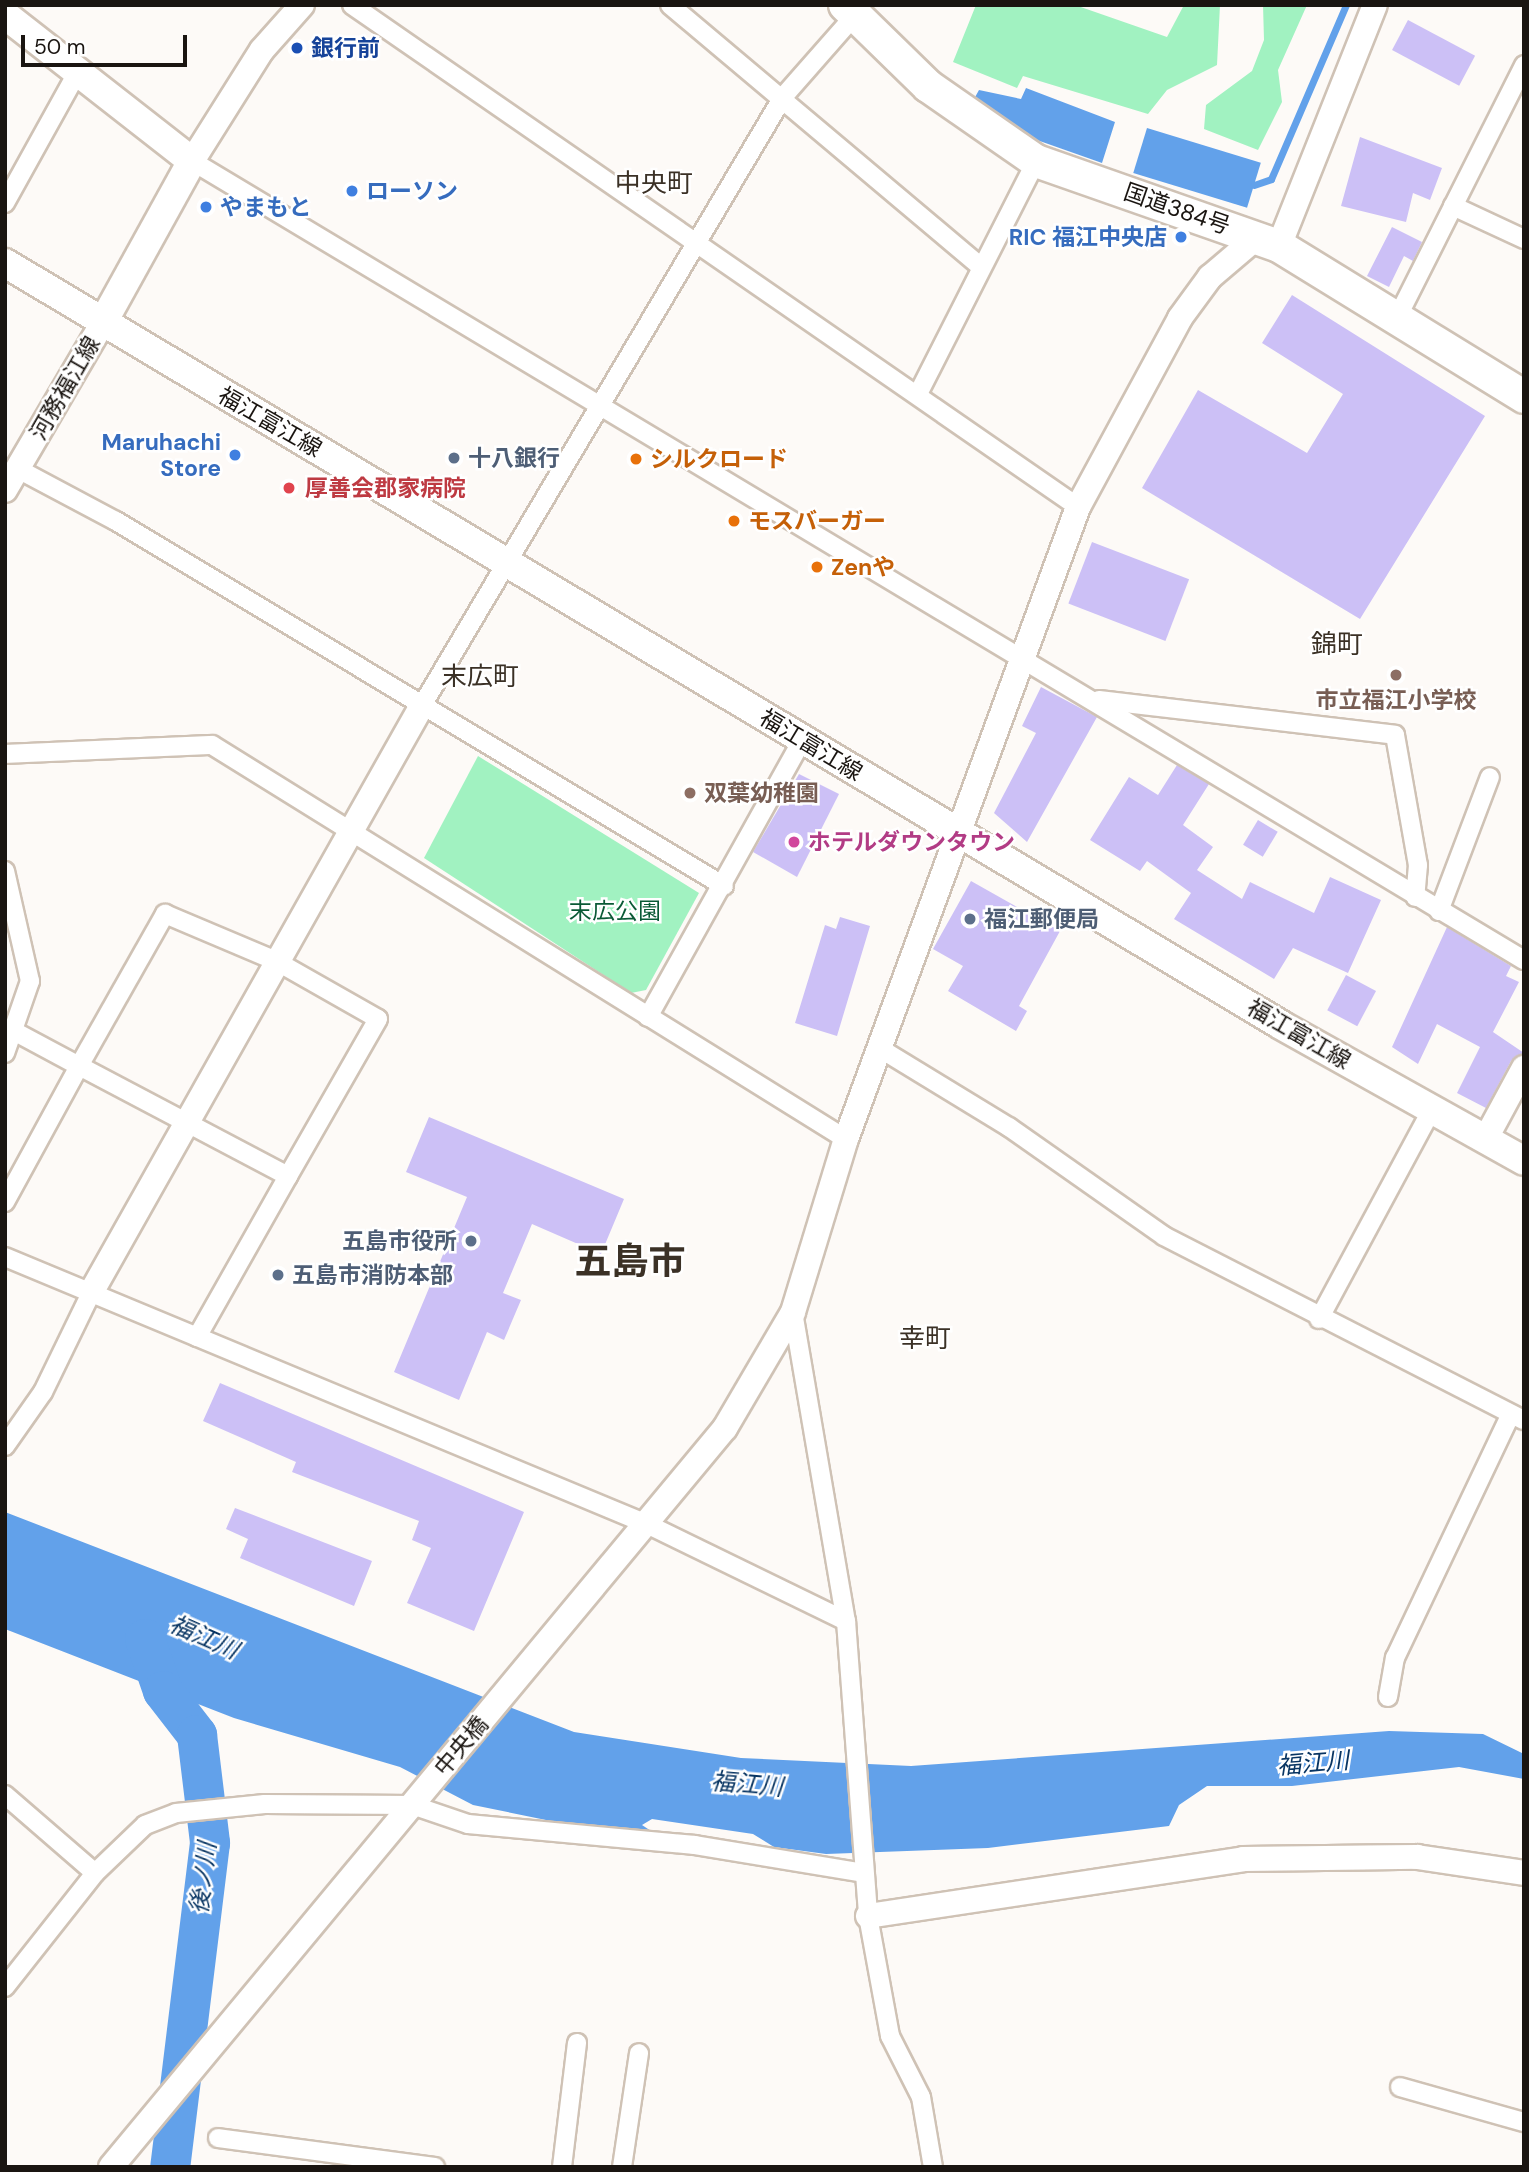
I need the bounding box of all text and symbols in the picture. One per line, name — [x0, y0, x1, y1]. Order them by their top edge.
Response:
scale bar — [24, 21, 191, 65]
text: 50 m — [34, 33, 85, 61]
place label: 銀行前 — [311, 34, 380, 62]
marker: 銀行前 — [289, 40, 305, 56]
district label: 中央町 — [615, 168, 693, 200]
place label: ローソン — [366, 177, 458, 205]
street label: 国道384号 — [1120, 178, 1234, 240]
marker: ローソン — [344, 183, 360, 199]
place label: やまもと — [220, 193, 312, 221]
marker: やまもと — [198, 199, 214, 215]
place label: RIC 福江中央店 — [1009, 223, 1167, 251]
marker: RIC 福江中央店 — [1173, 229, 1189, 245]
street label: 河務福江線 — [24, 331, 106, 445]
street label: 福江富江線 — [213, 381, 327, 463]
place label: Maruhachi Store — [101, 428, 221, 482]
place label: 十八銀行 — [468, 444, 560, 472]
place label: シルクロード — [650, 445, 788, 473]
marker: Maruhachi Store — [227, 447, 243, 463]
marker: 十八銀行 — [446, 450, 462, 466]
marker: シルクロード — [628, 451, 644, 467]
place label: 厚善会郡家病院 — [305, 474, 466, 502]
marker: 厚善会郡家病院 — [279, 478, 299, 498]
place label: モスバーガー — [748, 507, 886, 535]
marker: モスバーガー — [726, 513, 742, 529]
place label: Zenや — [831, 553, 895, 581]
marker: Zenや — [809, 559, 825, 575]
district label: 錦町 — [1311, 629, 1363, 661]
district label: 末広町 — [441, 661, 519, 693]
marker: 市立福江小学校 — [1388, 667, 1404, 683]
place label: 市立福江小学校 — [1316, 686, 1476, 714]
street label: 福江富江線 — [755, 704, 867, 786]
place label: 双葉幼稚園 — [704, 779, 819, 807]
marker: 双葉幼稚園 — [682, 785, 698, 801]
place label: ホテルダウンタウン — [808, 828, 1015, 856]
marker: ホテルダウンタウン — [786, 834, 802, 850]
park label: 末広公園 — [569, 897, 661, 925]
place label: 福江郵便局 — [984, 905, 1099, 933]
marker: 福江郵便局 — [962, 911, 978, 927]
street label: 福江富江線 — [1242, 993, 1356, 1075]
place label: 五島市役所 — [342, 1227, 457, 1255]
marker: 五島市役所 — [463, 1233, 479, 1249]
district label: 五島市 — [575, 1239, 685, 1283]
place label: 五島市消防本部 — [292, 1261, 453, 1289]
marker: 五島市消防本部 — [270, 1267, 286, 1283]
district label: 幸町 — [899, 1323, 951, 1355]
water label: 福江川 — [165, 1609, 243, 1665]
street label: 中央橋 — [428, 1711, 494, 1781]
water label: 福江川 — [1276, 1746, 1350, 1780]
water label: 福江川 — [710, 1767, 784, 1801]
water label: 後ノ川 — [184, 1841, 222, 1915]

